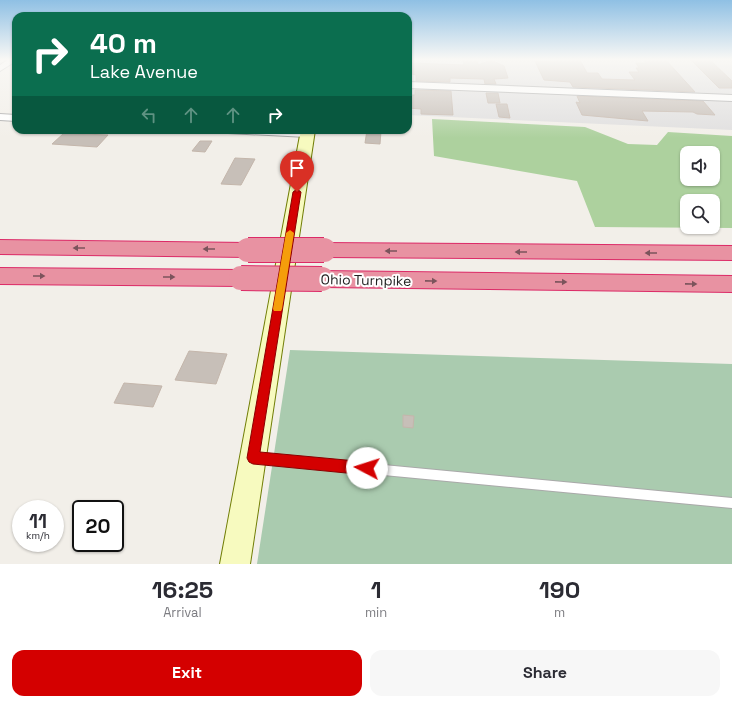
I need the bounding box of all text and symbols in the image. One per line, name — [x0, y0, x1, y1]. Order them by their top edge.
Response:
text: 40 m — [90, 25, 157, 61]
icon: right — [24, 28, 76, 80]
text: Lake Avenue — [90, 60, 198, 83]
icon: left — [138, 104, 160, 126]
icon: ahead — [180, 104, 202, 126]
icon: ahead — [222, 104, 244, 126]
icon: right — [264, 104, 286, 126]
map controls — [680, 146, 720, 234]
button: sound — [680, 146, 720, 186]
pin — [280, 151, 314, 192]
icon: arrive — [286, 157, 308, 179]
button: search — [680, 194, 720, 234]
one-way arrow — [72, 245, 85, 251]
one-way arrow — [202, 246, 215, 252]
one-way arrow — [384, 248, 397, 254]
one-way arrow — [514, 249, 527, 255]
one-way arrow — [644, 250, 657, 256]
street label: Ohio Turnpike — [320, 270, 412, 290]
one-way arrow — [33, 273, 46, 279]
one-way arrow — [163, 274, 176, 280]
one-way arrow — [425, 278, 438, 284]
one-way arrow — [555, 279, 568, 285]
one-way arrow — [685, 281, 698, 287]
position arrow — [346, 447, 388, 489]
speed limit sign: 20 — [72, 500, 124, 552]
text: 11 — [29, 508, 47, 534]
text: km/h — [26, 529, 50, 542]
text: 16:25 — [152, 574, 213, 605]
text: 1 — [371, 574, 382, 605]
text: 190 — [539, 574, 580, 605]
text: Arrival — [163, 604, 202, 621]
text: min — [365, 604, 387, 621]
text: m — [554, 604, 565, 621]
button: Exit — [12, 650, 362, 696]
button: Share — [370, 650, 720, 696]

